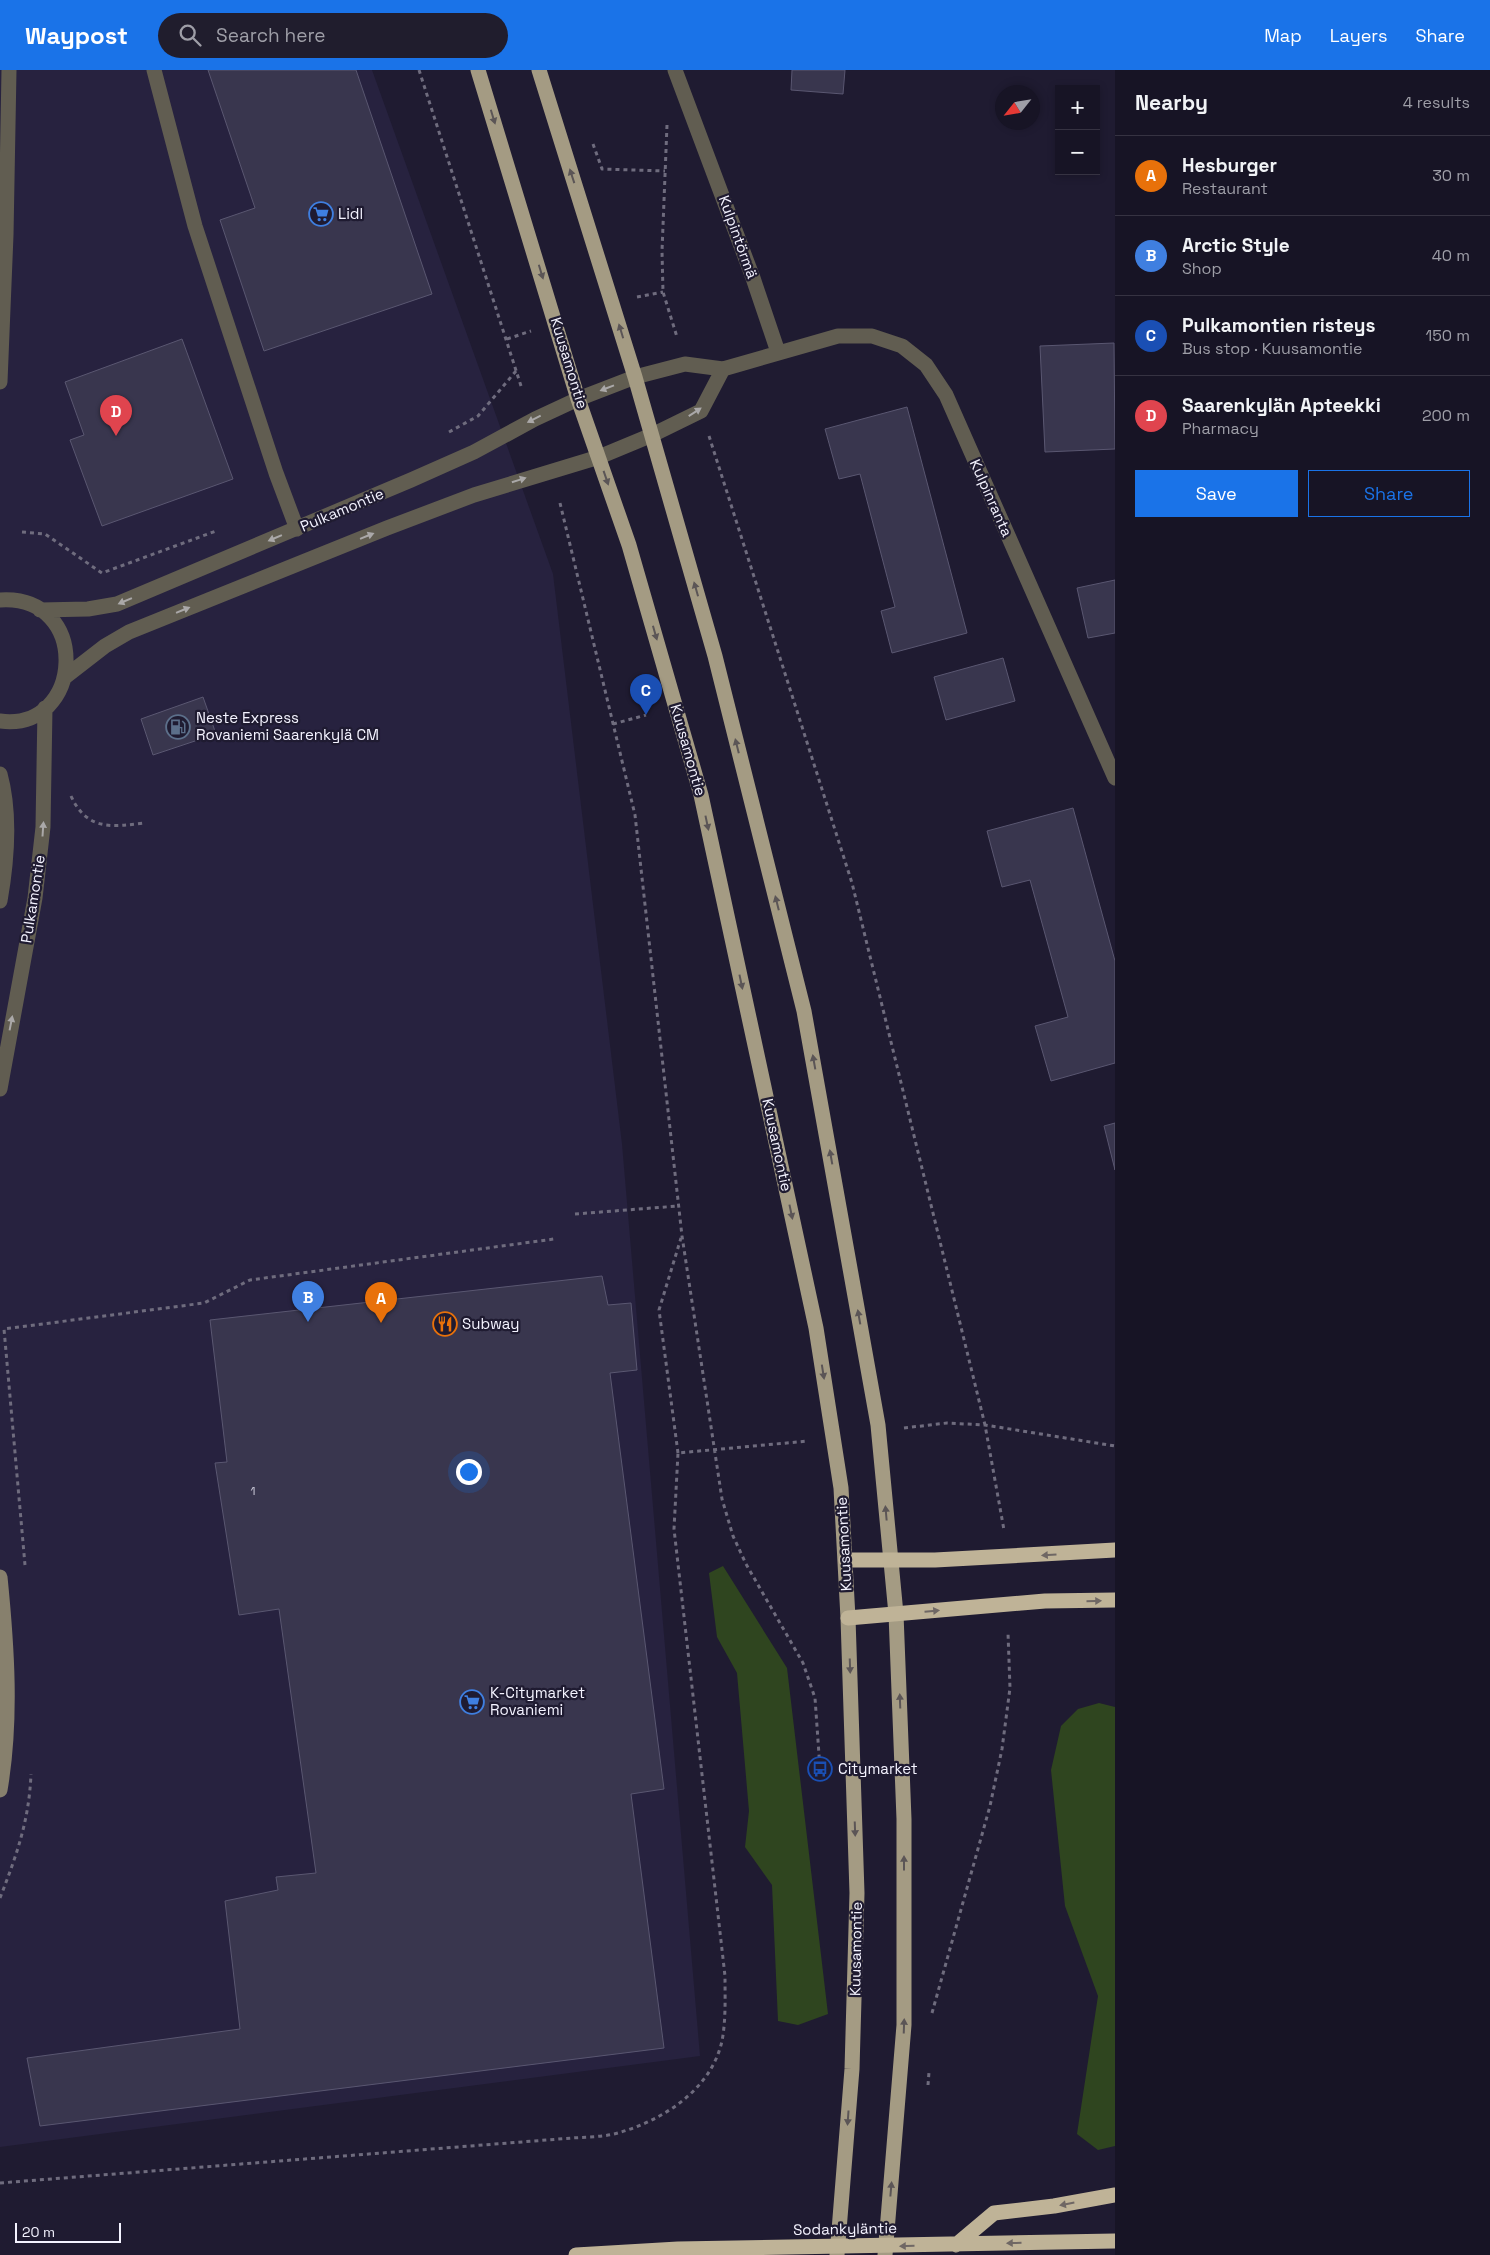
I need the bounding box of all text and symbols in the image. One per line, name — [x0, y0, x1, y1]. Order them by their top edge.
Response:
search box — [158, 13, 508, 58]
text: Waypost — [25, 20, 128, 51]
icon: search — [176, 21, 204, 49]
text: Search here — [216, 23, 326, 48]
text: Map — [1264, 24, 1302, 47]
text: Layers — [1330, 24, 1387, 47]
text: Share — [1415, 24, 1465, 47]
north arrow — [995, 85, 1040, 130]
map controls — [1055, 85, 1100, 175]
button: + — [1055, 85, 1100, 130]
text: Nearby — [1135, 89, 1208, 116]
text: 4 results — [1403, 92, 1470, 113]
one-way arrow — [489, 109, 497, 124]
button: − — [1055, 130, 1100, 175]
text: Hesburger — [1182, 153, 1277, 178]
text: A — [1146, 165, 1156, 186]
text: 30 m — [1432, 165, 1470, 186]
one-way arrow — [568, 168, 575, 183]
text: Restaurant — [1182, 178, 1268, 199]
street label: Kulpintörmä — [715, 193, 762, 281]
supermarket icon: Lidl — [308, 201, 334, 227]
place label: Lidl — [338, 204, 363, 223]
text: Arctic Style — [1182, 233, 1290, 258]
text: B — [1146, 245, 1156, 266]
text: 40 m — [1432, 245, 1470, 266]
text: Shop — [1182, 258, 1222, 279]
one-way arrow — [538, 264, 545, 279]
text: Pulkamontien risteys — [1182, 313, 1376, 338]
street label: Kuusamontie — [547, 315, 592, 411]
one-way arrow — [616, 323, 624, 338]
text: C — [1146, 325, 1156, 346]
text: 150 m — [1426, 325, 1470, 346]
text: Bus stop · Kuusamontie — [1182, 338, 1362, 359]
one-way arrow — [599, 385, 614, 392]
text: Saarenkylän Apteekki — [1182, 393, 1381, 418]
pin: D — [100, 395, 132, 436]
text: D — [1146, 405, 1156, 426]
text: 200 m — [1422, 405, 1470, 426]
one-way arrow — [688, 408, 702, 417]
one-way arrow — [527, 416, 541, 424]
text: Pharmacy — [1182, 418, 1259, 439]
street label: Kulpinranta — [966, 456, 1017, 540]
button: Save — [1135, 470, 1298, 517]
button: Share — [1308, 470, 1470, 517]
one-way arrow — [602, 471, 610, 486]
one-way arrow — [512, 476, 527, 483]
street label: Pulkamontie — [297, 483, 387, 536]
one-way arrow — [360, 531, 374, 539]
one-way arrow — [268, 535, 282, 543]
one-way arrow — [691, 581, 699, 596]
one-way arrow — [118, 597, 132, 605]
one-way arrow — [176, 606, 190, 614]
one-way arrow — [651, 626, 659, 641]
pin: C — [630, 674, 662, 715]
street label: Kuusamontie — [666, 702, 711, 798]
place label: Neste Express Rovaniemi Saarenkylä CM — [196, 708, 379, 744]
fuel station icon: Neste Express Rovaniemi Saarenkylä CM — [165, 714, 191, 740]
one-way arrow — [733, 738, 741, 753]
one-way arrow — [703, 816, 711, 831]
one-way arrow — [39, 820, 47, 836]
street label: Pulkamontie — [16, 853, 49, 944]
one-way arrow — [773, 896, 781, 911]
one-way arrow — [738, 975, 746, 991]
one-way arrow — [7, 1016, 15, 1031]
one-way arrow — [809, 1053, 817, 1069]
street label: Kuusamontie — [758, 1097, 797, 1193]
one-way arrow — [826, 1149, 834, 1165]
one-way arrow — [787, 1205, 795, 1220]
pin: B — [292, 1281, 324, 1322]
pin: A — [365, 1282, 397, 1323]
one-way arrow — [854, 1309, 862, 1325]
restaurant icon: Subway — [432, 1311, 458, 1337]
place label: Subway — [462, 1314, 519, 1333]
one-way arrow — [819, 1364, 827, 1380]
your location — [456, 1459, 482, 1485]
house number: 1 — [250, 1483, 256, 1499]
street label: Kuusamontie — [832, 1496, 855, 1592]
one-way arrow — [882, 1504, 890, 1520]
one-way arrow — [1041, 1551, 1057, 1559]
one-way arrow — [1086, 1596, 1102, 1604]
one-way arrow — [924, 1607, 940, 1615]
one-way arrow — [846, 1659, 854, 1675]
place label: K-Citymarket Rovaniemi — [490, 1683, 585, 1719]
supermarket icon: K-Citymarket Rovaniemi — [459, 1689, 485, 1715]
one-way arrow — [895, 1693, 903, 1709]
bus stop icon: Citymarket — [807, 1756, 833, 1782]
place label: Citymarket — [838, 1759, 918, 1778]
one-way arrow — [851, 1821, 859, 1837]
one-way arrow — [900, 1855, 908, 1871]
street label: Kuusamontie — [845, 1901, 866, 1996]
one-way arrow — [900, 2017, 908, 2033]
one-way arrow — [844, 2110, 852, 2126]
one-way arrow — [887, 2181, 895, 2197]
one-way arrow — [1059, 2200, 1075, 2208]
street label: Sodankyläntie — [793, 2218, 897, 2239]
scale bar — [15, 2220, 121, 2243]
text: 20 m — [22, 2223, 55, 2241]
one-way arrow — [1006, 2240, 1022, 2248]
one-way arrow — [899, 2242, 915, 2250]

